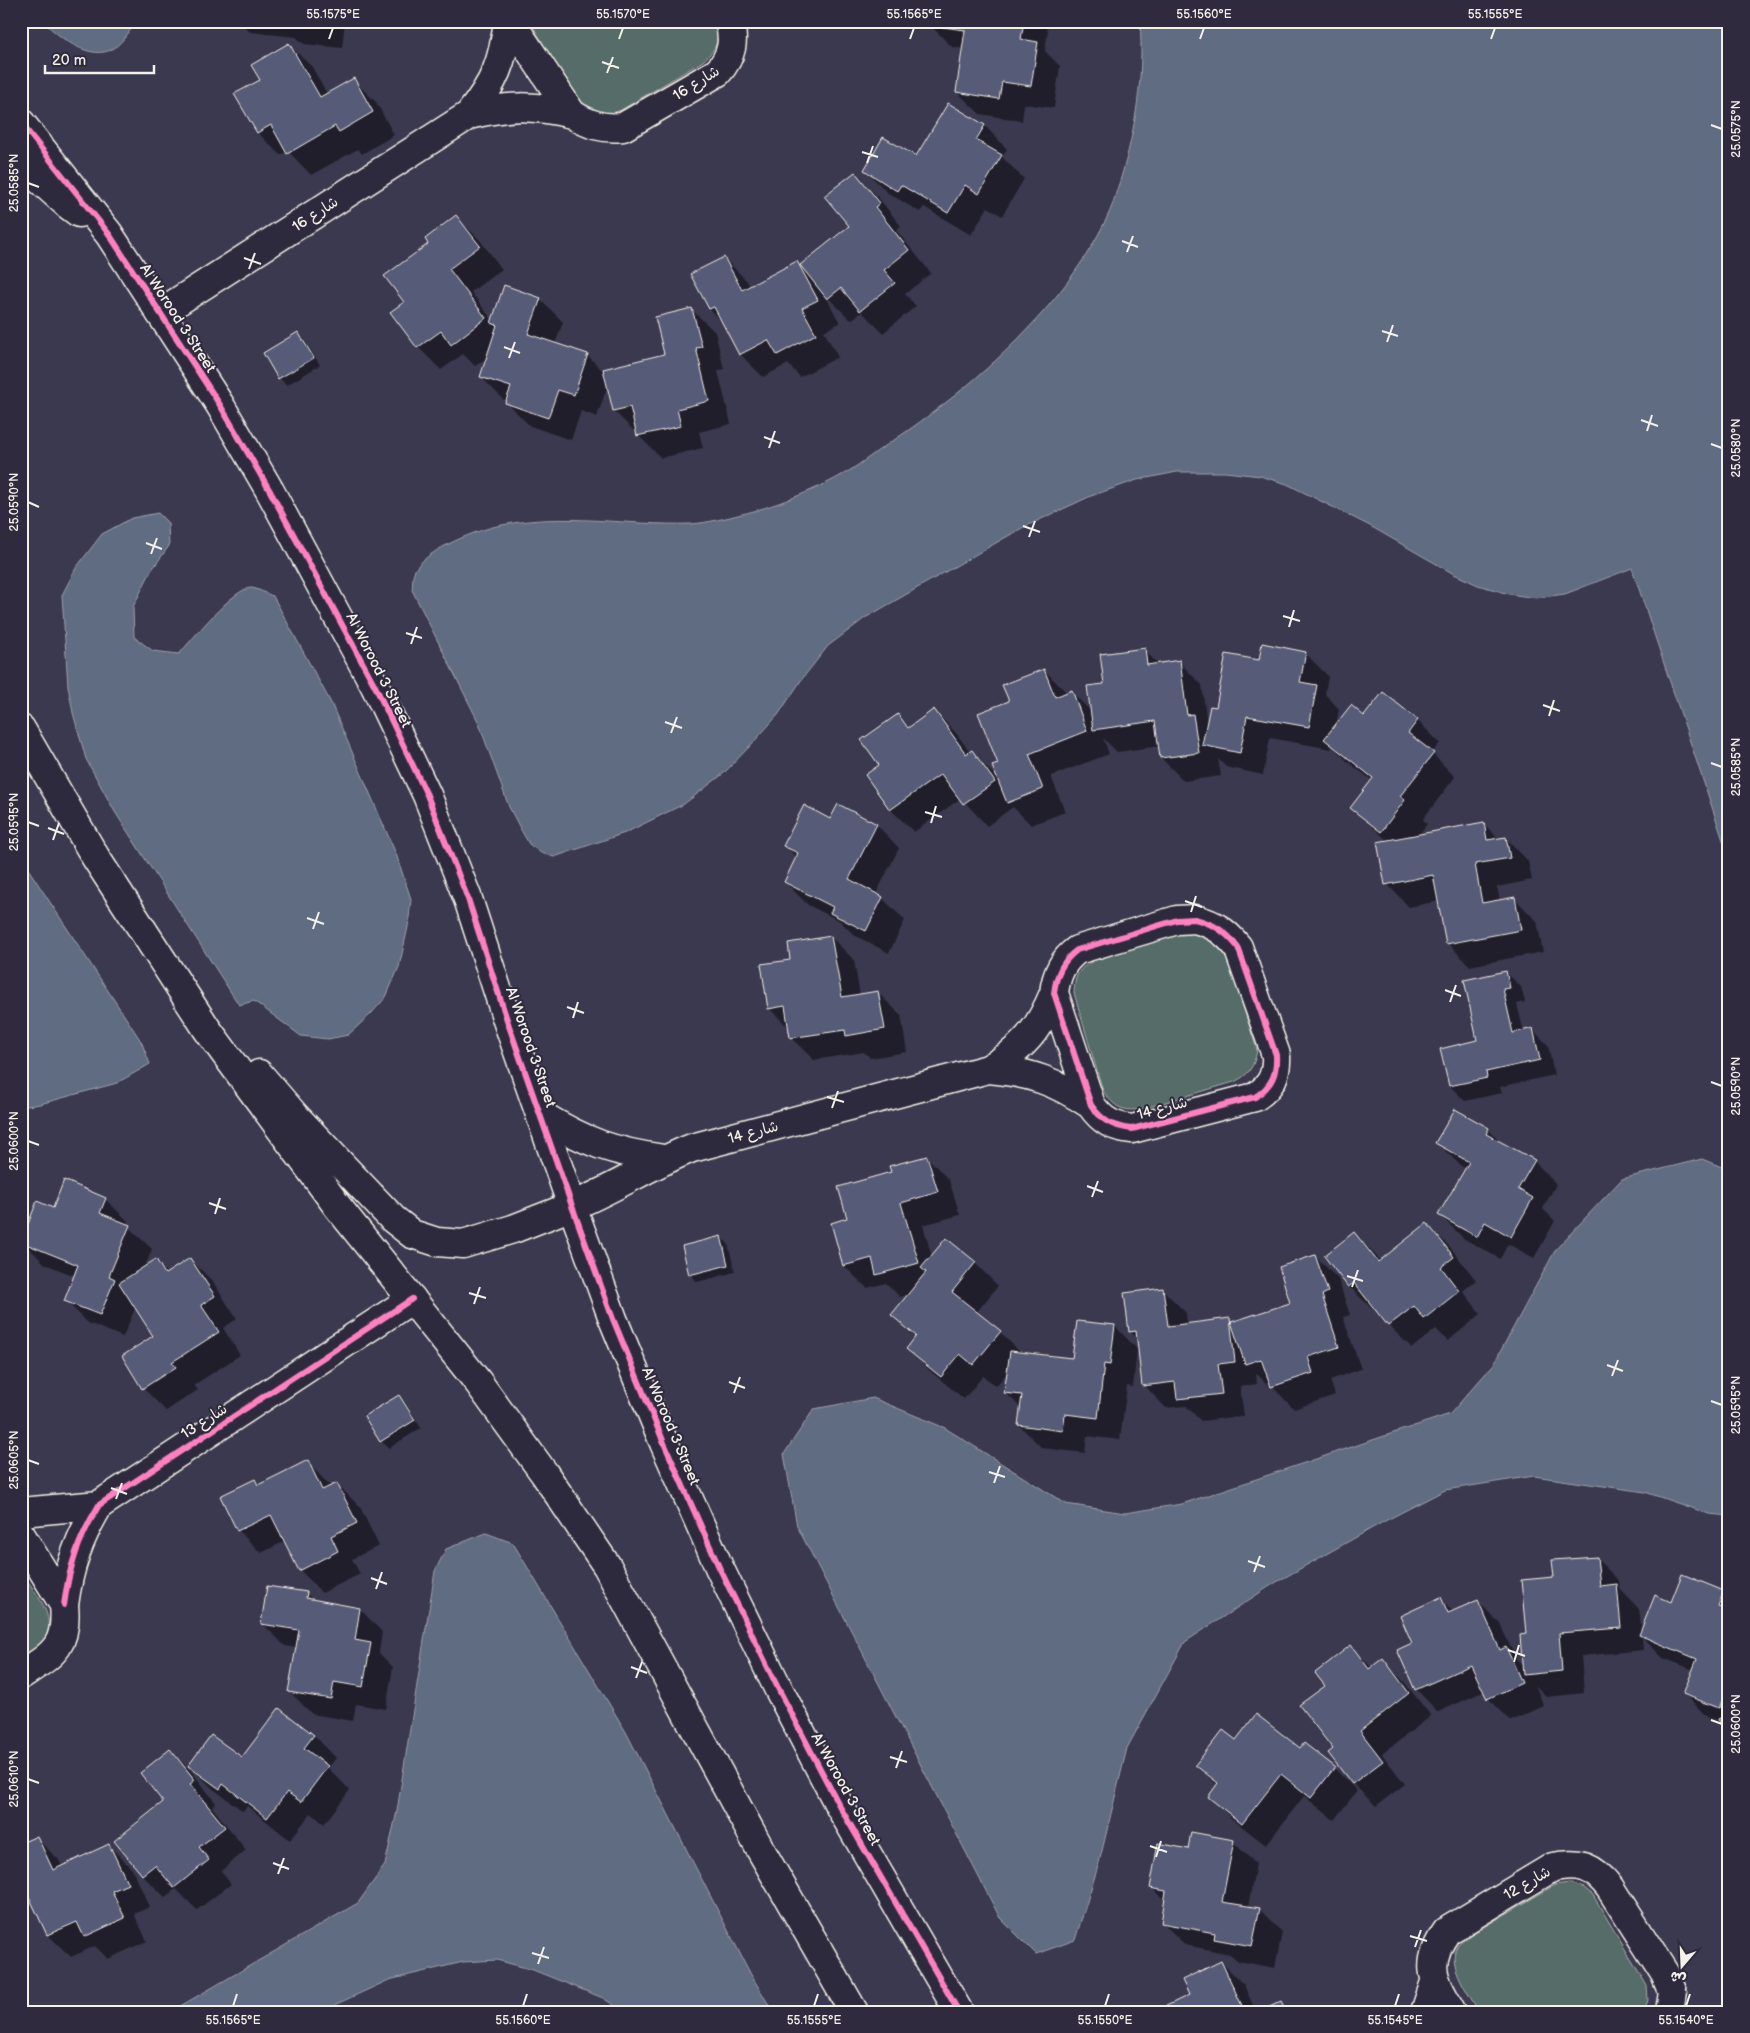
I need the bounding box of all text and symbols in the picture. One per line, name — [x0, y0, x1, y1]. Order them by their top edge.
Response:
text: 55.1575°E — [306, 7, 360, 22]
text: 55.1570°E — [596, 7, 650, 22]
text: 55.1565°E — [886, 7, 942, 22]
text: 55.1560°E — [1176, 7, 1232, 22]
text: 55.1555°E — [1468, 7, 1522, 22]
scale bar — [45, 42, 154, 74]
text: 20 m — [52, 51, 86, 70]
street label: شارع 16 — [669, 62, 723, 105]
text: 25.0575°N — [1729, 100, 1744, 158]
text: 25.0585°N — [7, 154, 22, 212]
street label: شارع 16 — [289, 192, 342, 236]
street label: Al Worood 3 Street — [135, 260, 220, 377]
text: 25.0580°N — [1729, 419, 1744, 477]
text: 25.0590°N — [7, 473, 22, 531]
street label: Al Worood 3 Street — [341, 610, 416, 731]
text: 25.0585°N — [1729, 738, 1744, 796]
text: 25.0595°N — [7, 793, 22, 851]
street label: Al Worood 3 Street — [501, 984, 560, 1110]
text: 25.0590°N — [1729, 1057, 1744, 1115]
street label: شارع 14 — [1135, 1093, 1189, 1124]
text: 25.0600°N — [7, 1111, 22, 1171]
street label: شارع 14 — [726, 1117, 780, 1148]
street label: Al Worood 3 Street — [637, 1364, 704, 1488]
text: 25.0595°N — [1729, 1376, 1744, 1434]
street label: شارع 13 — [177, 1399, 231, 1443]
text: 25.0605°N — [7, 1430, 22, 1490]
text: 25.0600°N — [1729, 1694, 1744, 1754]
street label: Al Worood 3 Street — [807, 1729, 885, 1849]
text: 25.0610°N — [7, 1751, 22, 1807]
street label: شارع 12 — [1500, 1862, 1554, 1904]
north arrow — [1658, 1940, 1708, 1990]
text: ش — [1668, 1967, 1688, 1988]
text: 55.1565°E — [205, 2013, 261, 2028]
text: 55.1560°E — [495, 2013, 551, 2028]
text: 55.1555°E — [787, 2013, 841, 2028]
text: 55.1550°E — [1078, 2013, 1133, 2028]
text: 55.1545°E — [1367, 2013, 1423, 2028]
text: 55.1540°E — [1658, 2013, 1714, 2028]

